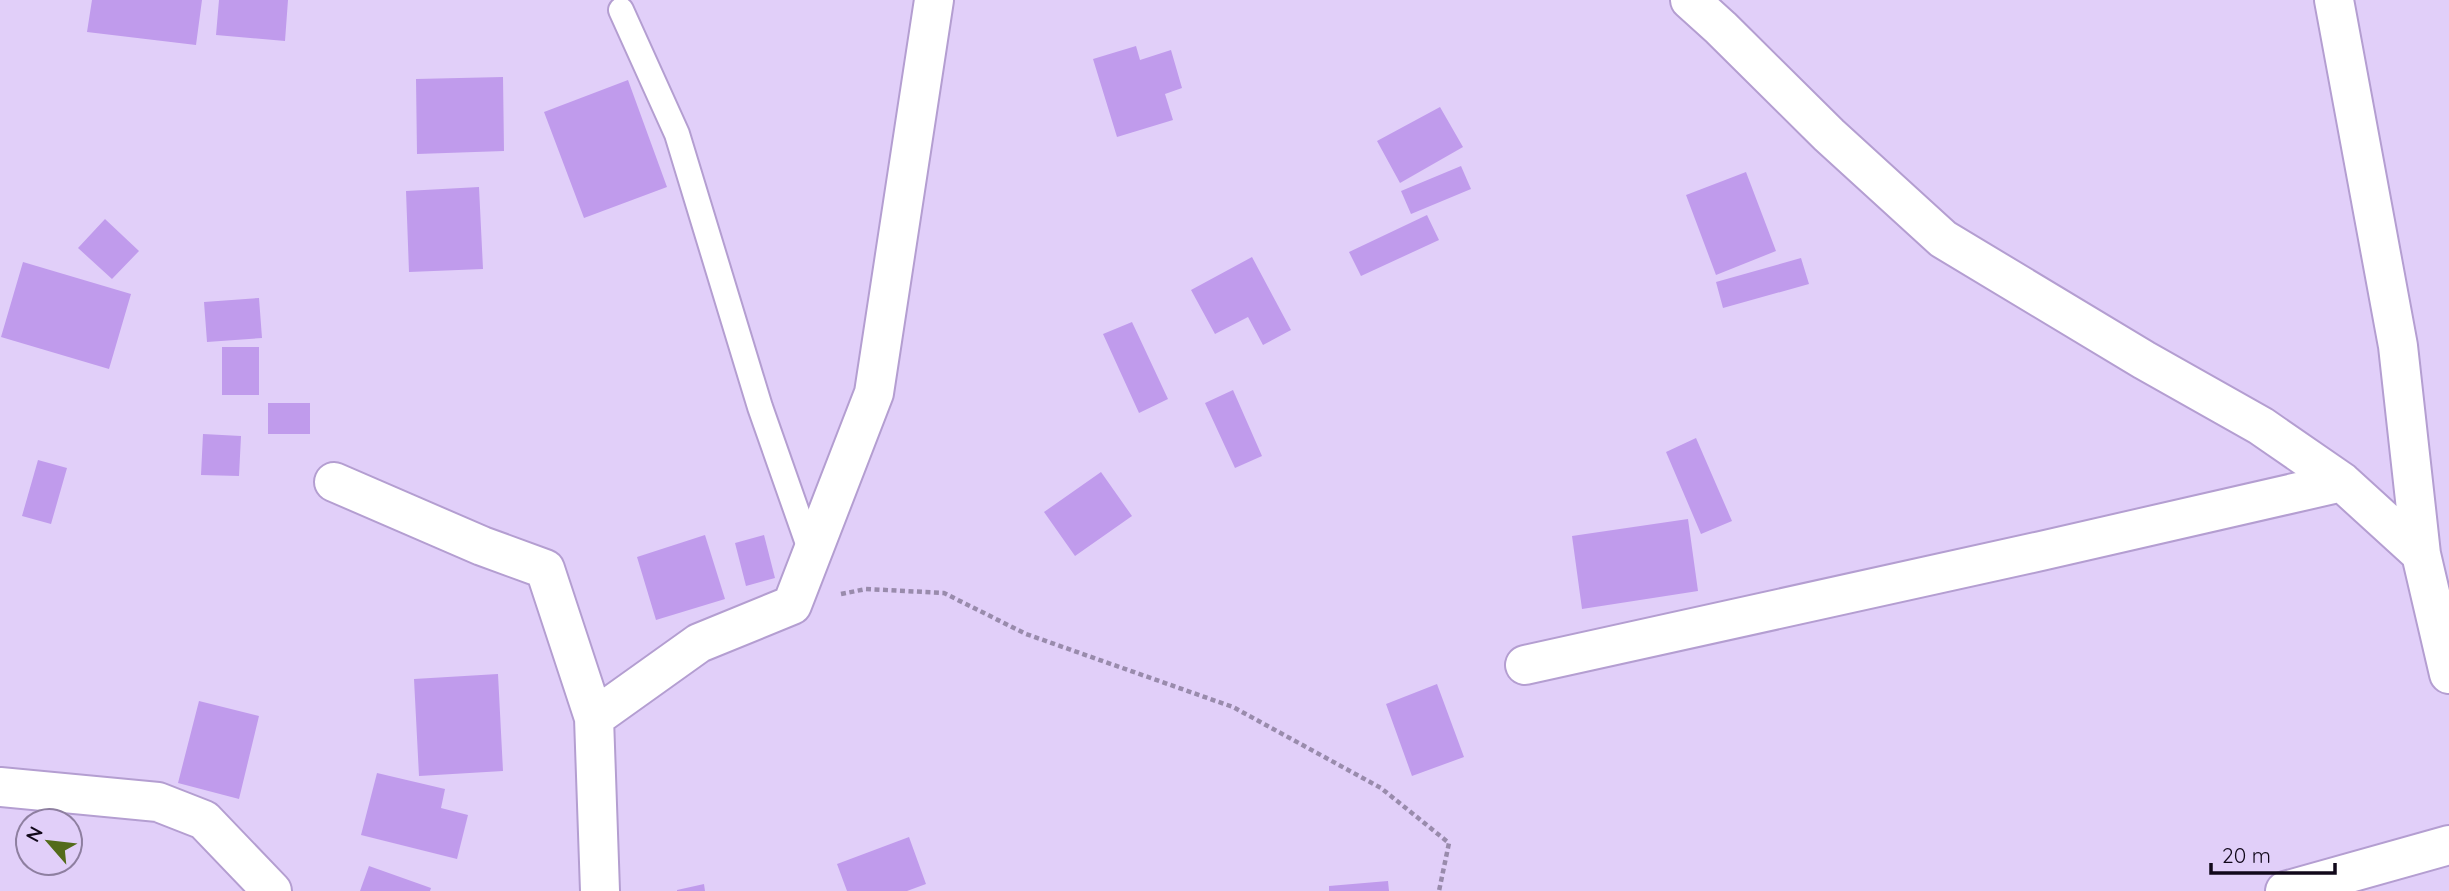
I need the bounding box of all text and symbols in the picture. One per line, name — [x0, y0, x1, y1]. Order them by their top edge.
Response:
north arrow — [14, 807, 84, 877]
text: N — [20, 822, 48, 846]
scale bar — [2211, 832, 2335, 876]
text: 20 m — [2222, 842, 2271, 868]

